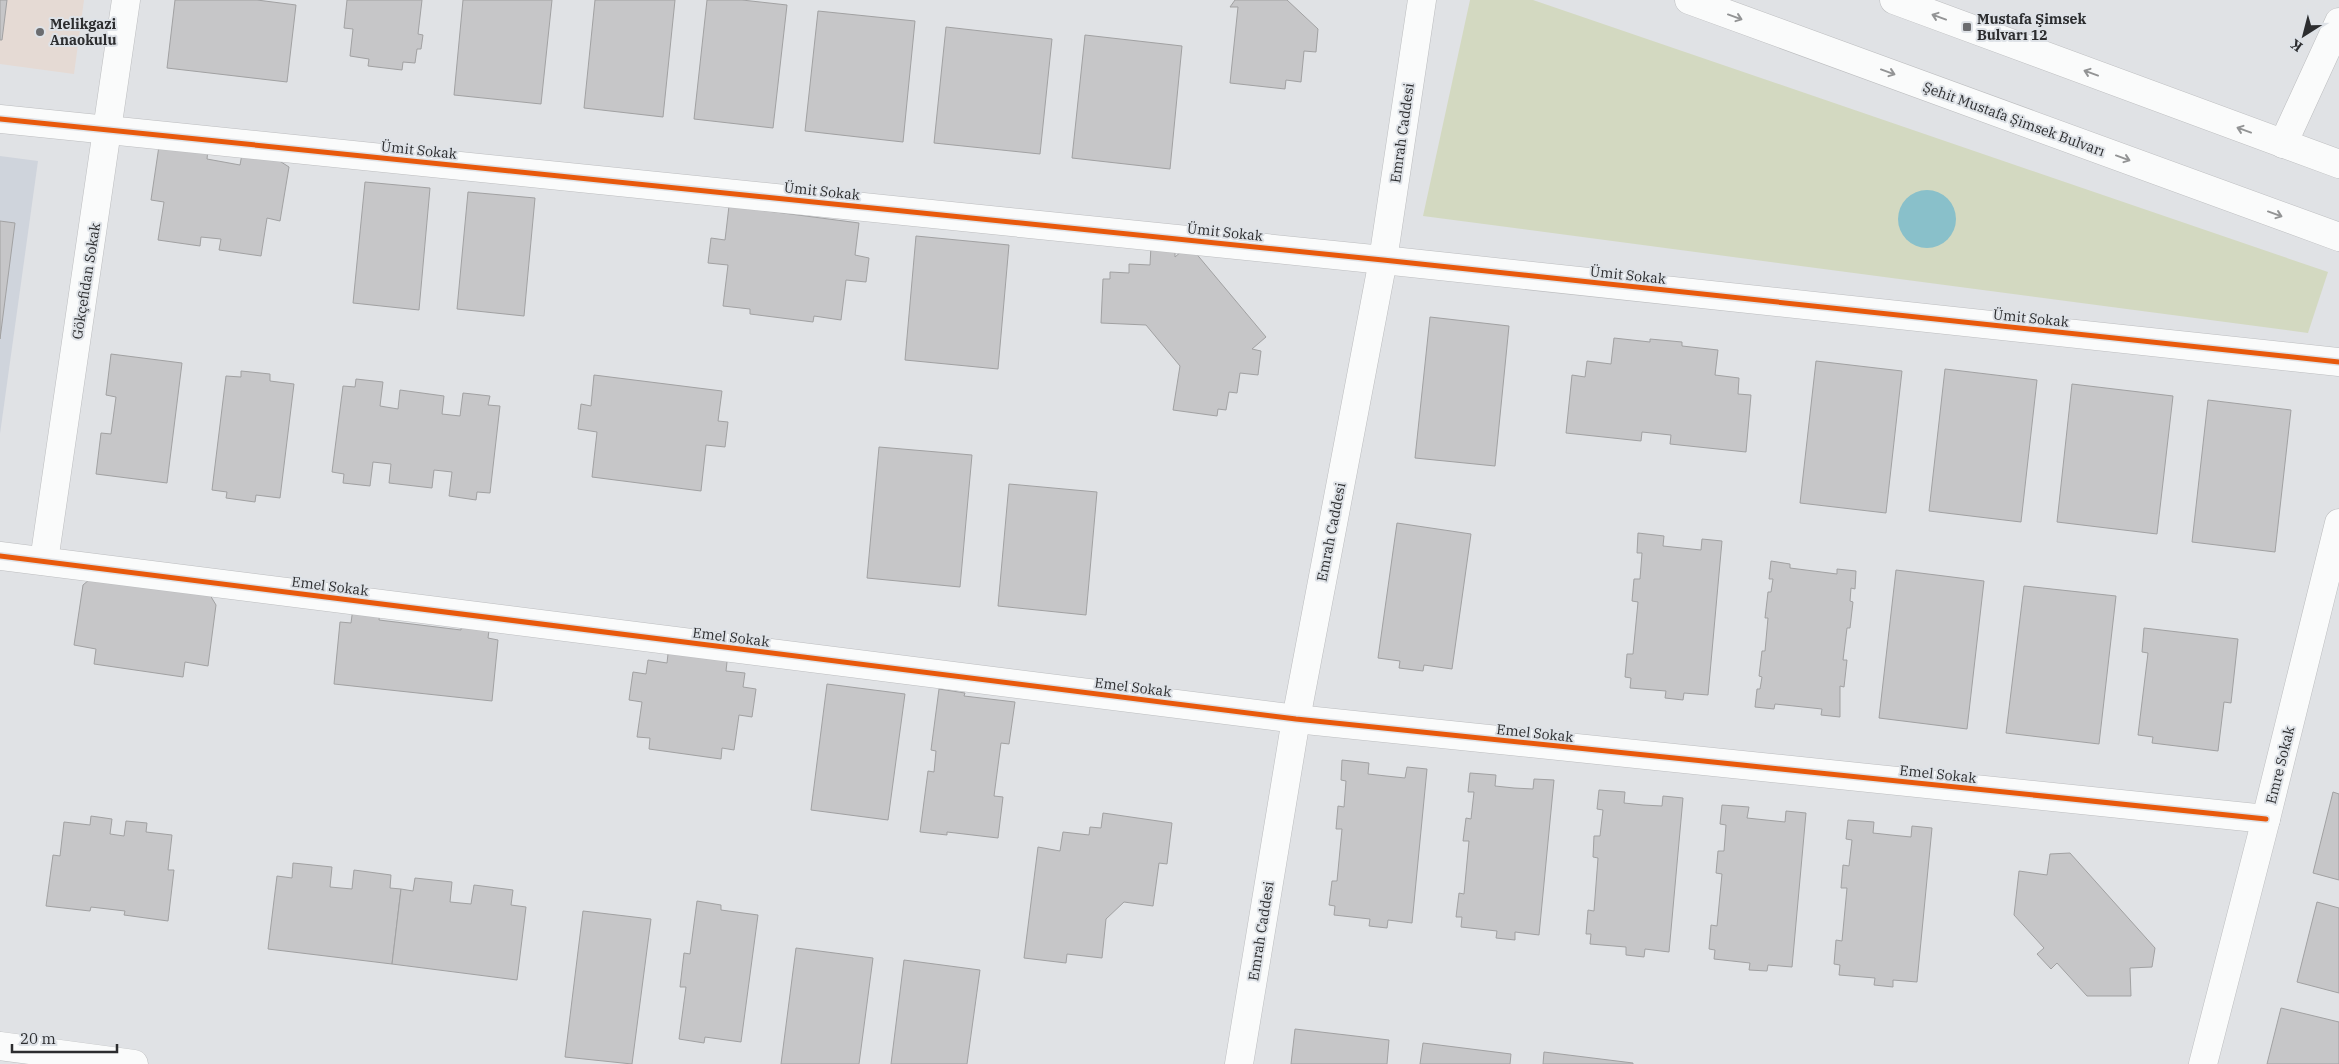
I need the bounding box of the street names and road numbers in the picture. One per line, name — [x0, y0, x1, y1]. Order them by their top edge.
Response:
street label: Şehit Mustafa Şimsek Bulvarı — [1921, 78, 2107, 160]
street label: Emrah Caddesi — [1386, 82, 1418, 184]
street label: Ümit Sokak — [380, 137, 459, 163]
street label: Ümit Sokak — [783, 178, 862, 204]
street label: Ümit Sokak — [1186, 219, 1265, 245]
street label: Gökçefidan Sokak — [68, 221, 104, 341]
street label: Ümit Sokak — [1589, 262, 1668, 288]
street label: Ümit Sokak — [1992, 305, 2071, 331]
street label: Emrah Caddesi — [1313, 481, 1349, 583]
street label: Emel Sokak — [290, 572, 370, 600]
street label: Emel Sokak — [691, 623, 771, 651]
street label: Emel Sokak — [1093, 673, 1173, 701]
street label: Emel Sokak — [1496, 720, 1575, 746]
street label: Emre Sokak — [2262, 724, 2299, 806]
street label: Emel Sokak — [1899, 761, 1978, 787]
street label: Emrah Caddesi — [1244, 880, 1278, 982]

